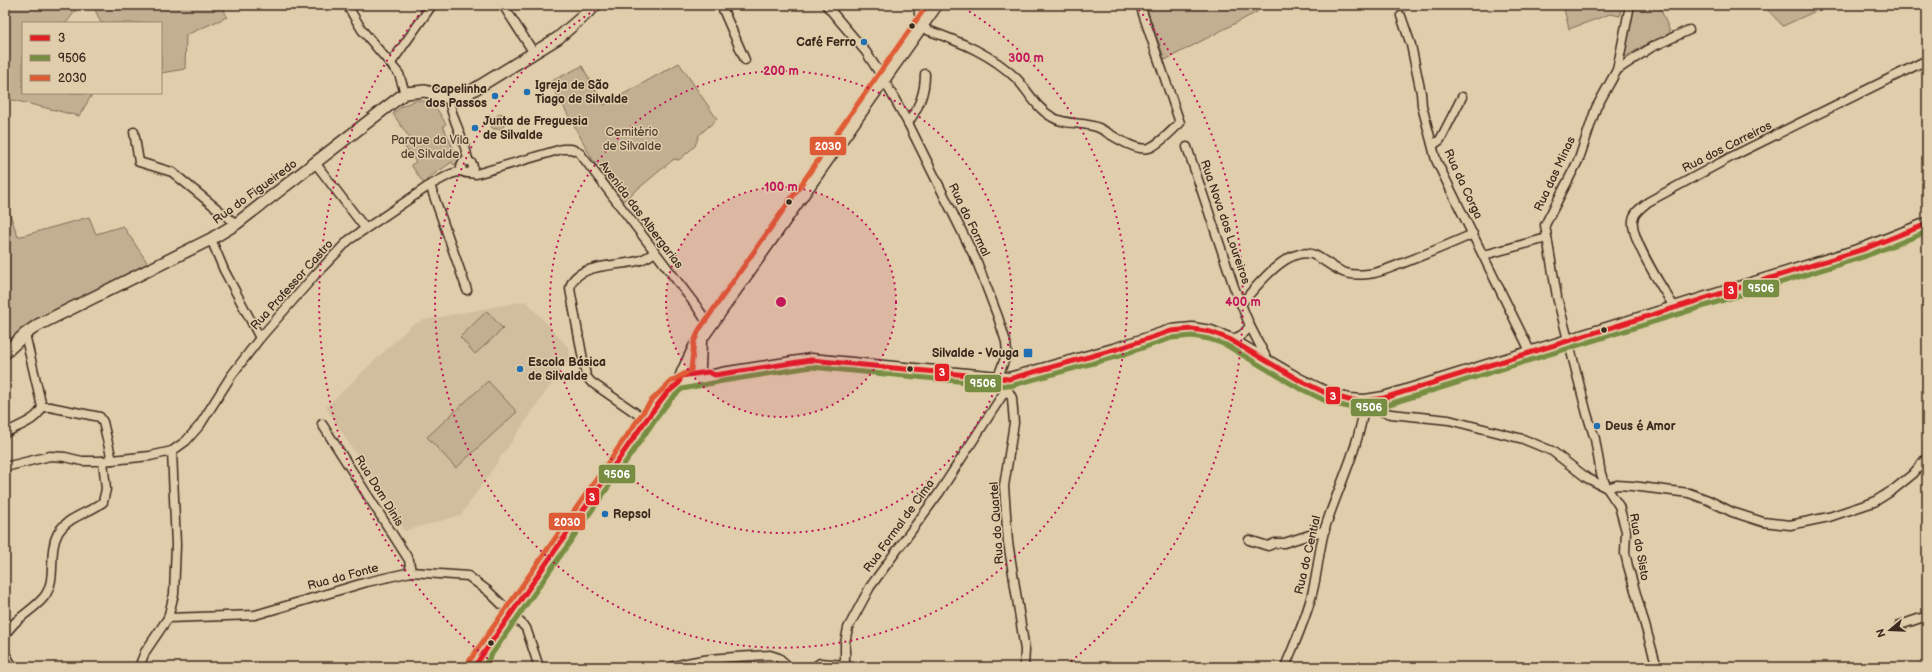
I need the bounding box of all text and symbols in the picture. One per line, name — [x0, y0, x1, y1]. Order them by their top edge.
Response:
unlabelled marker — [907, 21, 917, 31]
legend — [22, 22, 162, 94]
text: 3 — [58, 31, 65, 46]
place label: Café Ferro — [796, 35, 856, 50]
marker: Café Ferro — [859, 37, 869, 47]
text: 9506 — [58, 51, 86, 66]
text: 300 m — [1008, 51, 1044, 66]
text: 200 m — [763, 64, 799, 79]
text: 2030 — [58, 71, 87, 86]
place label: Igreja de São Tiago de Silvalde — [535, 78, 628, 107]
place label: Capelinha dos Passos — [426, 82, 487, 111]
marker: Igreja de São Tiago de Silvalde — [522, 87, 532, 97]
marker: Capelinha dos Passos — [490, 91, 500, 101]
place label: Junta de Freguesia de Silvalde — [483, 114, 588, 143]
street label: Rua dos Carreiros — [1680, 118, 1774, 176]
marker: Junta de Freguesia de Silvalde — [470, 123, 480, 133]
park label: Cemitério de Silvalde — [603, 125, 661, 154]
park label: Parque da Vila de Silvalde — [391, 133, 469, 162]
street label: Rua das Minas — [1531, 134, 1579, 214]
line badge: 2030 — [809, 136, 847, 156]
text: 2030 — [815, 140, 841, 153]
street label: Rua da Corga — [1440, 147, 1486, 221]
street label: Rua do Figueiredo — [210, 156, 300, 228]
street label: Avenida das Albergarias — [596, 158, 686, 272]
street label: Rua Nova dos Loureiros — [1197, 158, 1253, 286]
text: 100 m — [764, 180, 798, 195]
street label: Rua do Formal — [945, 181, 993, 259]
unlabelled marker — [784, 197, 794, 207]
street label: Rua Professor Castro — [248, 237, 337, 333]
line badge: 9506 — [1742, 279, 1780, 298]
line badge: 3 — [1723, 281, 1738, 300]
text: 9506 — [1748, 282, 1774, 295]
text: 3 — [1728, 284, 1735, 297]
centre of rings — [774, 295, 788, 309]
text: 400 m — [1225, 295, 1261, 310]
unlabelled marker — [1599, 325, 1609, 335]
place label: Silvalde - Vouga — [932, 346, 1019, 361]
marker: Silvalde - Vouga — [1022, 347, 1034, 359]
place label: Escola Básica de Silvalde — [528, 355, 606, 384]
line badge: 3 — [934, 363, 950, 382]
marker: Escola Básica de Silvalde — [515, 364, 525, 374]
unlabelled marker — [905, 364, 915, 374]
text: 3 — [939, 366, 946, 379]
line badge: 9506 — [964, 374, 1002, 393]
text: 9506 — [970, 377, 996, 390]
line badge: 3 — [1325, 386, 1341, 405]
text: 3 — [1330, 390, 1337, 403]
line badge: 9506 — [1350, 398, 1388, 417]
text: 9506 — [1356, 401, 1382, 414]
place label: Deus é Amor — [1605, 419, 1676, 434]
marker: Deus é Amor — [1592, 421, 1602, 431]
street label: Rua Dom Dinis — [351, 453, 407, 529]
line badge: 9506 — [598, 464, 636, 484]
text: 9506 — [604, 468, 630, 481]
street label: Rua Formal de Cima — [860, 476, 938, 575]
street label: Rua do Quartel — [987, 481, 1007, 565]
line badge: 3 — [585, 487, 600, 506]
text: 3 — [589, 491, 596, 504]
place label: Repsol — [613, 507, 651, 522]
marker: Repsol — [600, 509, 610, 519]
line badge: 2030 — [548, 512, 586, 531]
street label: Rua do Sisto — [1626, 512, 1652, 582]
street label: Rua do Cential — [1292, 514, 1324, 596]
text: 2030 — [554, 516, 580, 529]
street label: Rua da Fonte — [306, 560, 380, 594]
north arrow — [1870, 610, 1910, 650]
text: N — [1874, 627, 1889, 639]
unlabelled marker — [486, 638, 496, 648]

